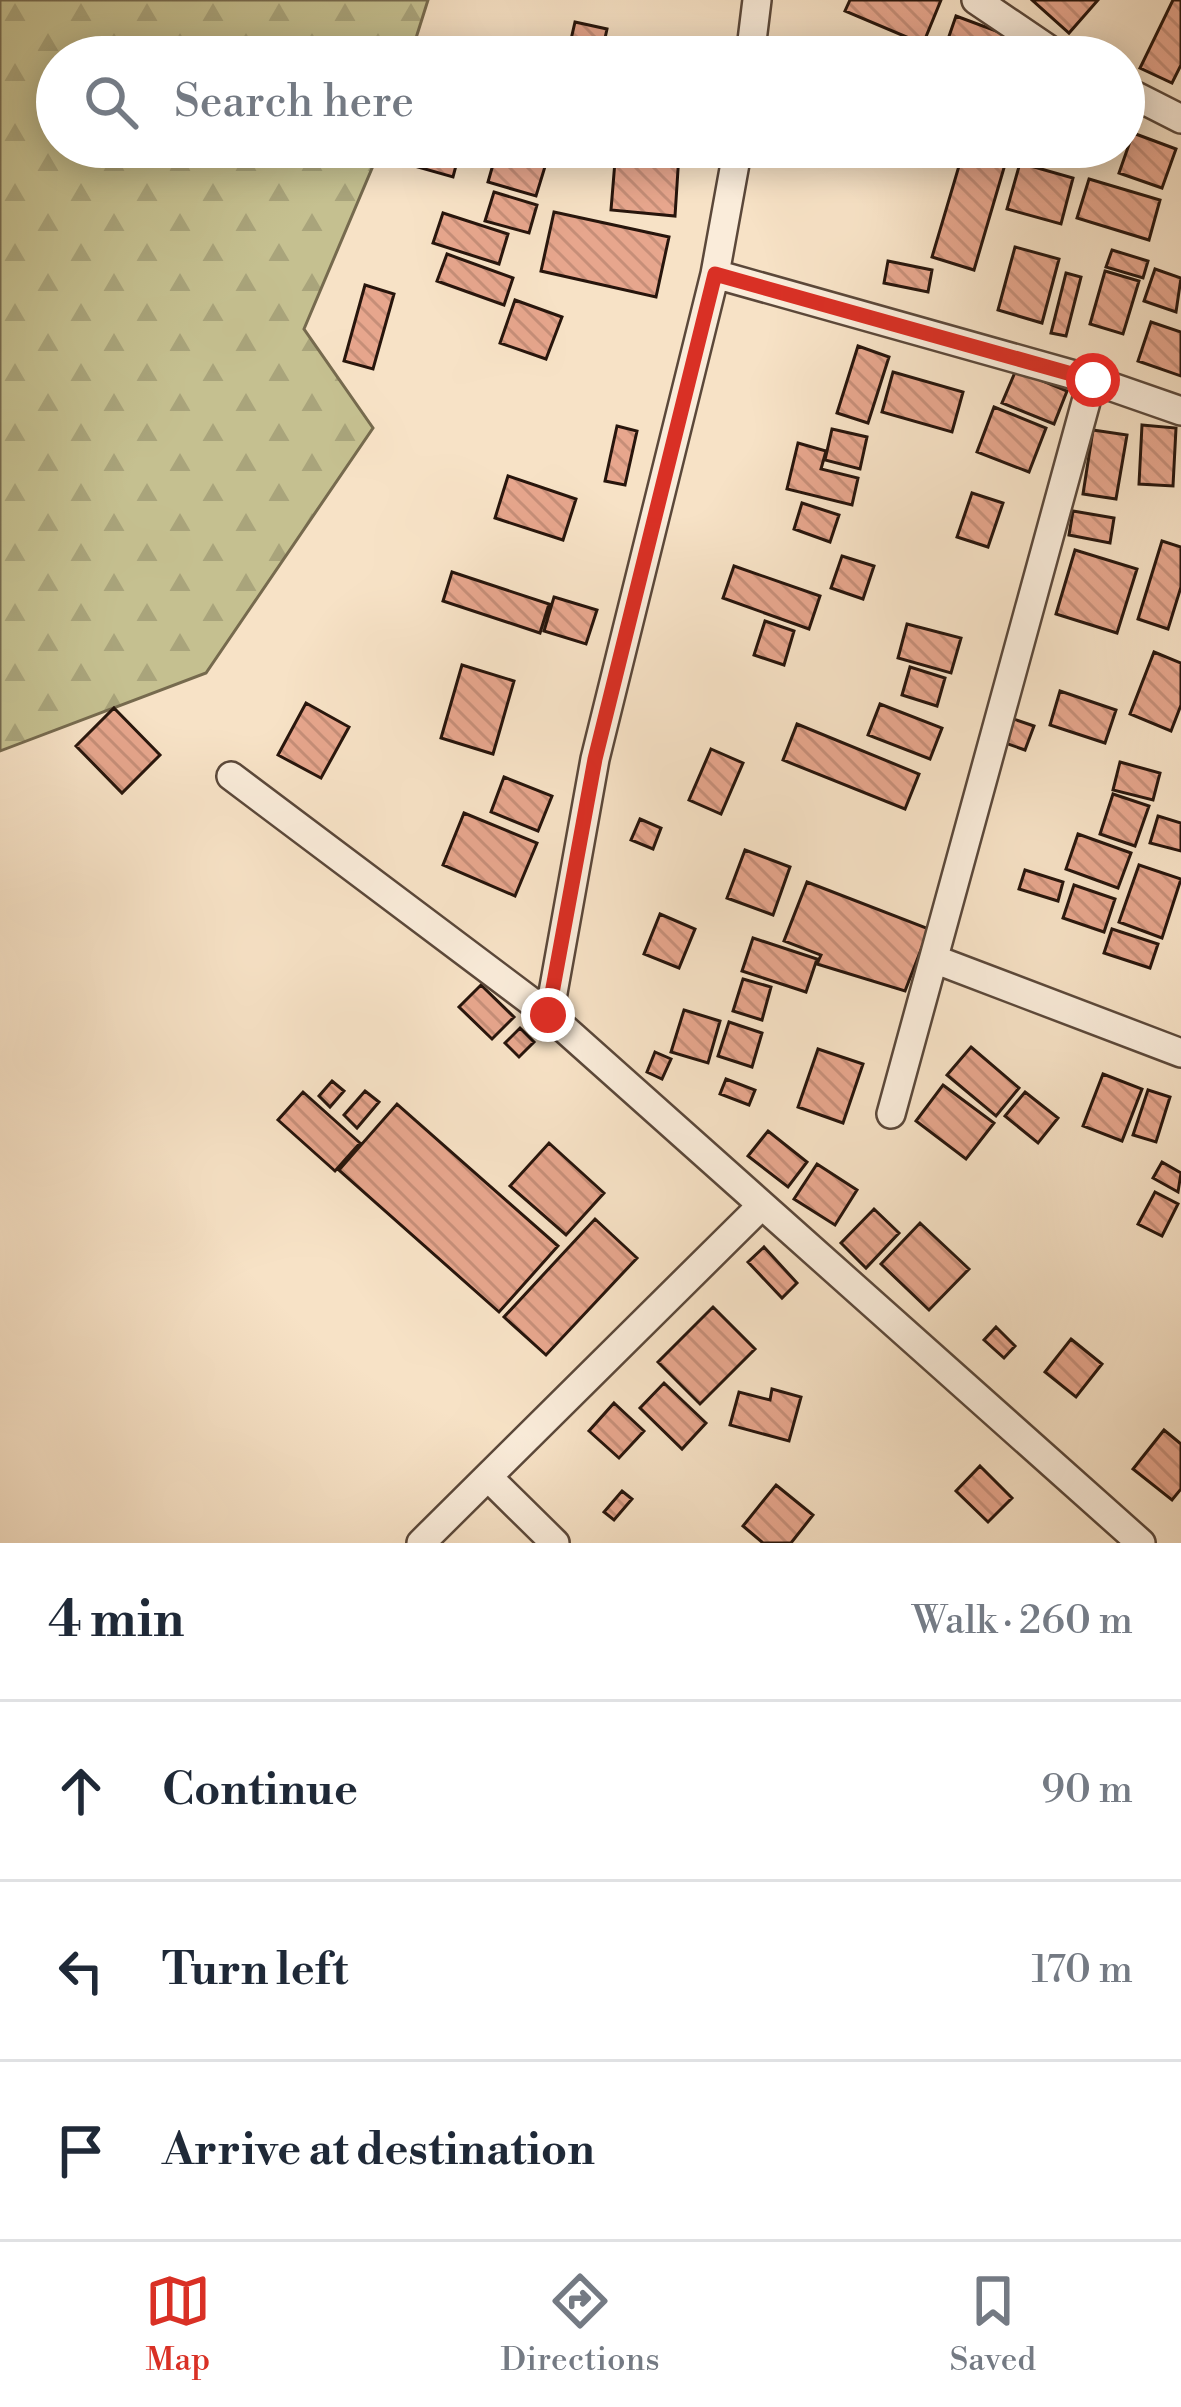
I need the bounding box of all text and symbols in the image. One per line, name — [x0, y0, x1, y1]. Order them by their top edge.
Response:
search box — [36, 36, 1145, 168]
icon: search — [78, 69, 144, 135]
text: Search here — [174, 74, 414, 131]
route start — [1066, 353, 1120, 407]
route end — [521, 988, 575, 1042]
text: 4 min — [48, 1589, 184, 1653]
text: Walk · 260 m — [912, 1597, 1133, 1646]
icon: ahead — [48, 1758, 114, 1824]
text: Continue — [162, 1762, 358, 1819]
text: 90 m — [1041, 1766, 1133, 1815]
icon: left — [48, 1938, 114, 2004]
text: Turn left — [162, 1942, 348, 1999]
text: 170 m — [1031, 1946, 1133, 1995]
icon: arrive — [48, 2118, 114, 2184]
text: Arrive at destination — [162, 2122, 595, 2179]
tab: Map — [145, 2268, 211, 2381]
tab: Directions — [501, 2268, 660, 2381]
tab: Saved — [949, 2268, 1036, 2381]

